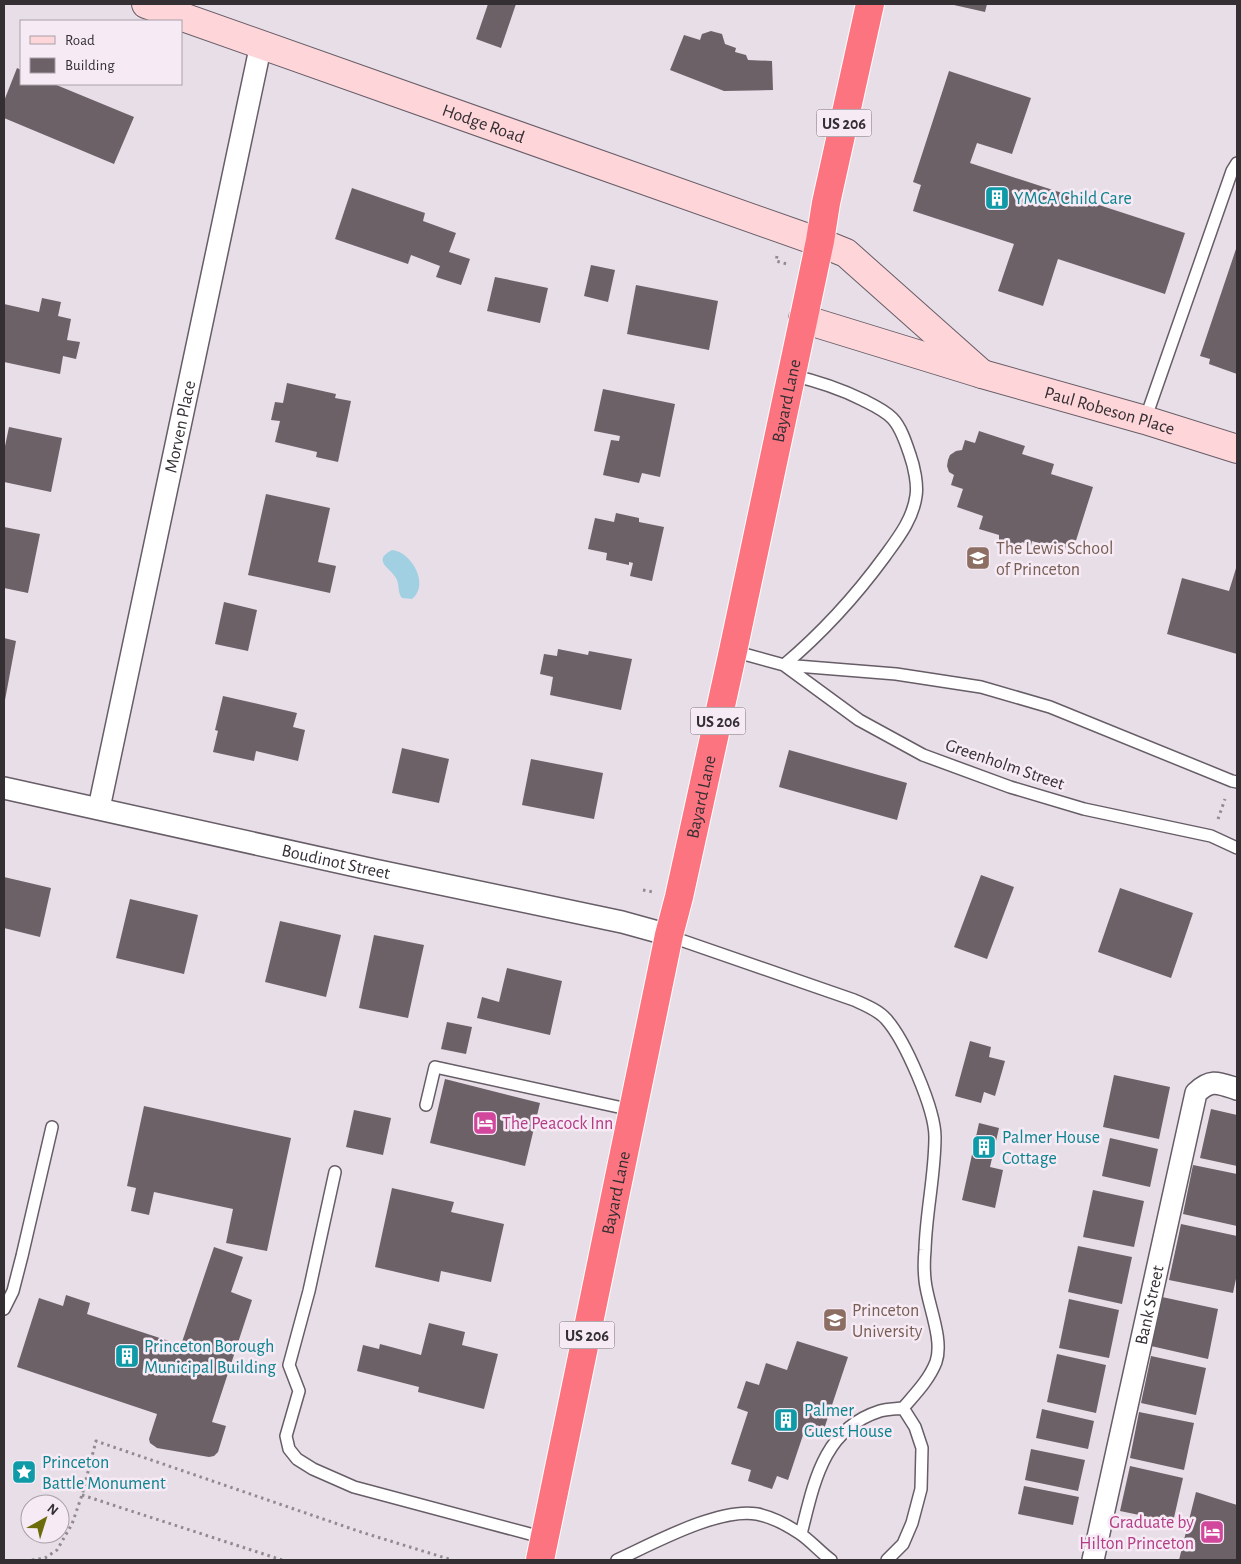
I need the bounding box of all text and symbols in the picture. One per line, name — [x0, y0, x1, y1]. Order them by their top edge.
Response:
legend — [20, 20, 182, 85]
text: Road — [65, 33, 95, 48]
text: Building — [65, 58, 115, 73]
street label: Hodge Road — [440, 101, 527, 147]
road number: US 206 — [816, 110, 872, 136]
building icon: YMCA Child Care — [984, 185, 1010, 211]
place label: YMCA Child Care — [1014, 190, 1132, 208]
street label: Bayard Lane — [769, 358, 805, 444]
street label: Morven Place — [162, 379, 199, 474]
street label: Paul Robeson Place — [1042, 384, 1177, 439]
place label: The Lewis School of Princeton — [996, 540, 1113, 579]
school or university icon: The Lewis School of Princeton — [965, 545, 991, 571]
road number: US 206 — [690, 708, 746, 734]
street label: Greenholm Street — [943, 736, 1067, 794]
street label: Bayard Lane — [684, 754, 720, 840]
street label: Boudinot Street — [280, 842, 392, 883]
hotel icon: The Peacock Inn — [472, 1110, 498, 1136]
place label: The Peacock Inn — [502, 1115, 613, 1133]
place label: Palmer House Cottage — [1002, 1129, 1100, 1168]
building icon: Palmer House Cottage — [971, 1134, 997, 1160]
street label: Bayard Lane — [599, 1150, 634, 1236]
street label: Bank Street — [1133, 1264, 1168, 1347]
place label: Princeton University — [852, 1302, 923, 1341]
school or university icon: Princeton University — [822, 1307, 848, 1333]
road number: US 206 — [560, 1322, 614, 1348]
place label: Princeton Borough Municipal Building — [144, 1338, 276, 1377]
building icon: Princeton Borough Municipal Building — [114, 1343, 140, 1369]
place label: Palmer Guest House — [804, 1402, 892, 1441]
building icon: Palmer Guest House — [773, 1407, 799, 1433]
place label: Princeton Battle Monument — [42, 1454, 166, 1493]
place icon: Princeton Battle Monument — [11, 1459, 37, 1485]
north arrow — [20, 1494, 70, 1544]
text: N — [44, 1501, 61, 1518]
place label: Graduate by Hilton Princeton — [1079, 1514, 1194, 1553]
hotel icon: Graduate by Hilton Princeton — [1199, 1519, 1225, 1545]

